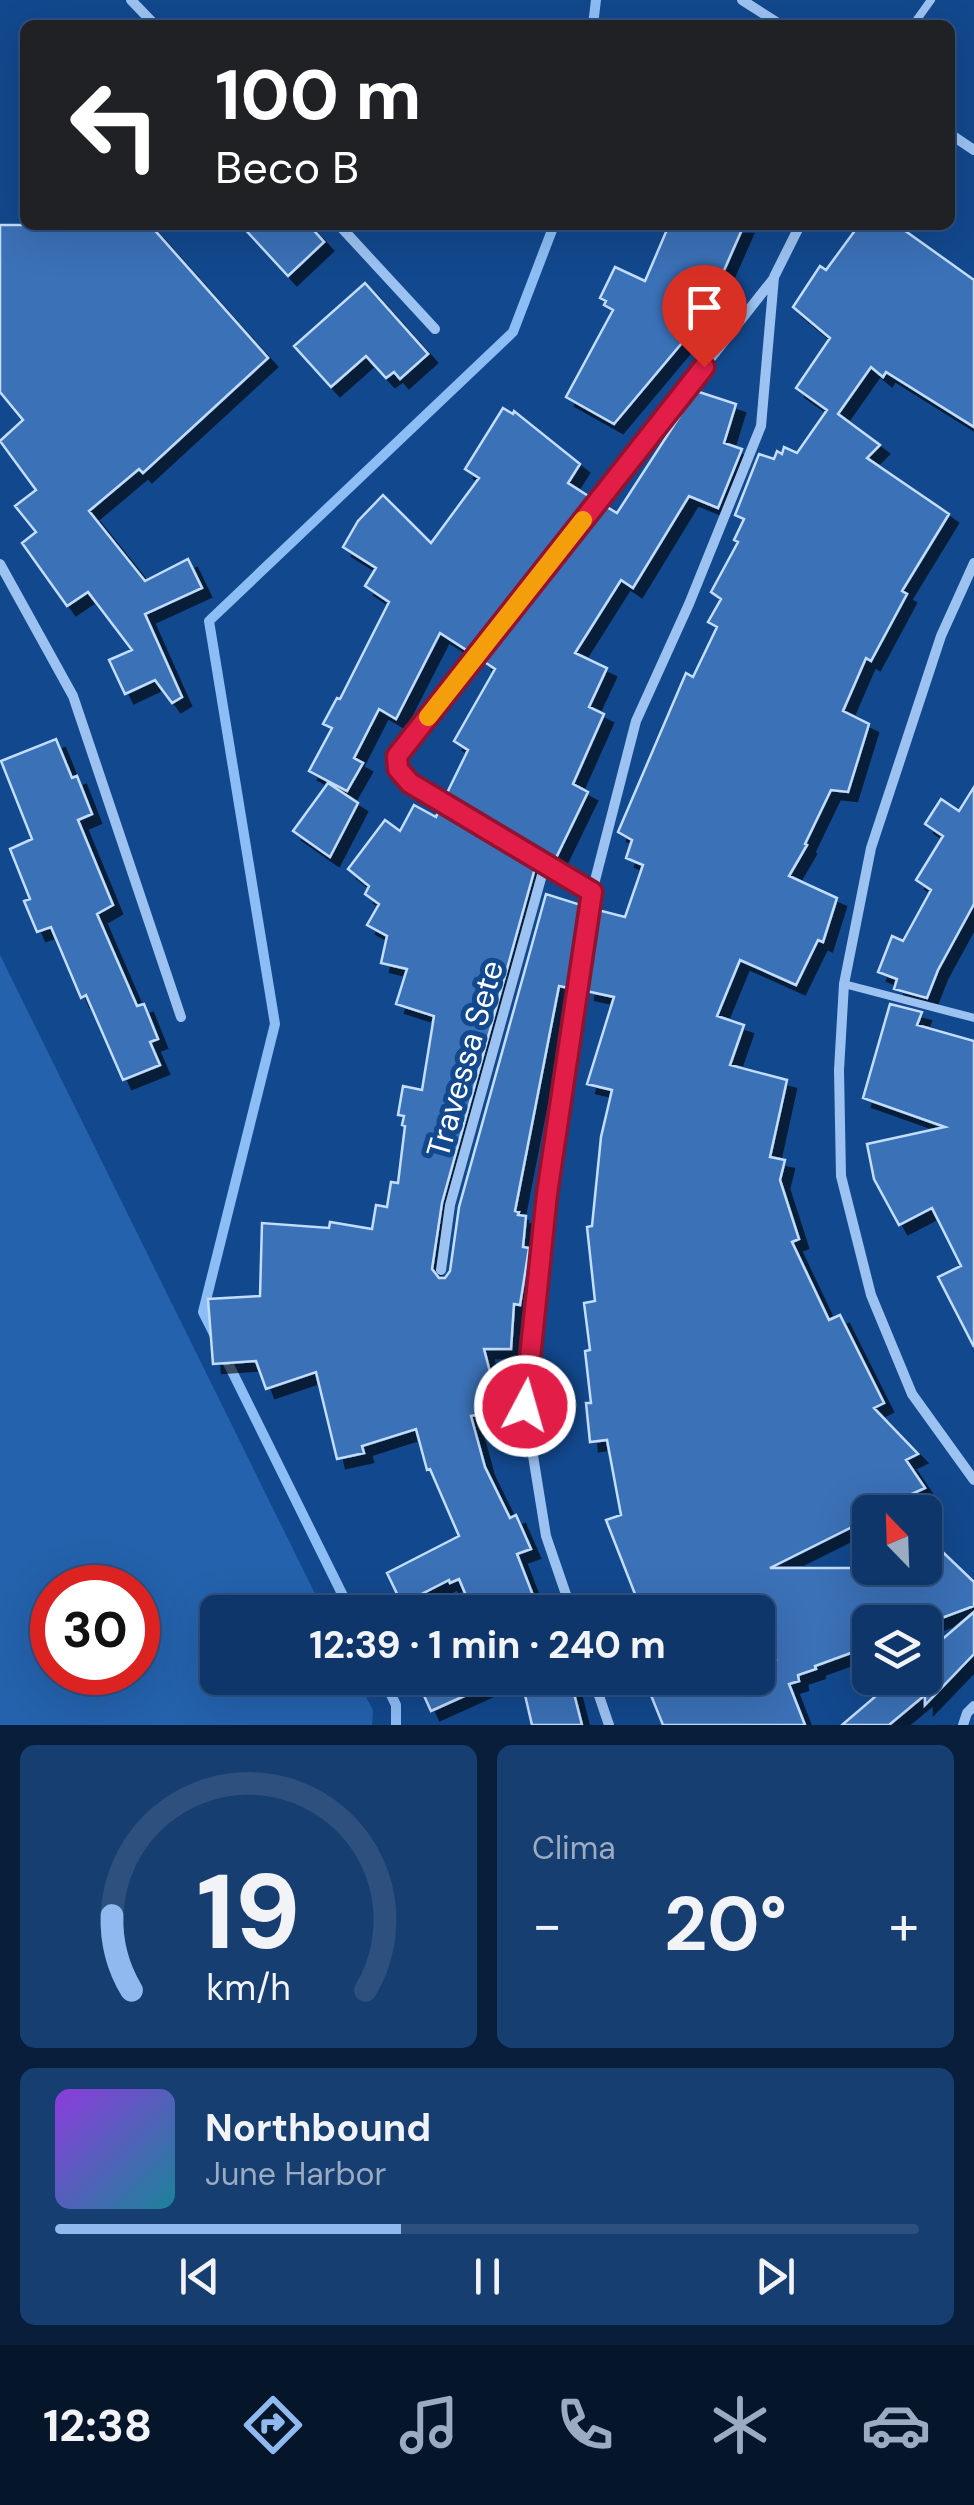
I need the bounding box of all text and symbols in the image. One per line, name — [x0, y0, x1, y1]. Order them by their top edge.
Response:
text: 100 m — [215, 50, 421, 141]
icon: left — [50, 60, 180, 190]
text: Beco B — [215, 138, 359, 197]
pin — [662, 265, 747, 368]
icon: arrive — [677, 280, 732, 335]
street label: Travessa Sete — [417, 955, 513, 1163]
position arrow — [473, 1354, 577, 1458]
north arrow — [852, 1495, 942, 1585]
map controls — [852, 1495, 942, 1695]
speed limit sign: 30 — [30, 1565, 160, 1695]
button: layers — [852, 1605, 942, 1695]
text: 12:39 · 1 min · 240 m — [309, 1620, 666, 1670]
text: Clima — [532, 1827, 616, 1869]
text: 19 — [197, 1845, 300, 1980]
text: 20° — [664, 1876, 787, 1973]
text: − — [532, 1889, 562, 1961]
text: + — [889, 1889, 919, 1961]
text: km/h — [206, 1965, 291, 2011]
text: Northbound — [205, 2103, 431, 2153]
text: June Harbor — [205, 2153, 386, 2195]
icon: previous — [172, 2249, 227, 2304]
icon: pause — [460, 2249, 515, 2304]
icon: next — [748, 2249, 803, 2304]
icon: directions — [238, 2390, 308, 2460]
icon: music — [394, 2390, 464, 2460]
icon: phone — [550, 2390, 620, 2460]
icon: climate — [705, 2390, 775, 2460]
icon: car — [861, 2390, 931, 2460]
text: 12:38 — [43, 2396, 152, 2455]

